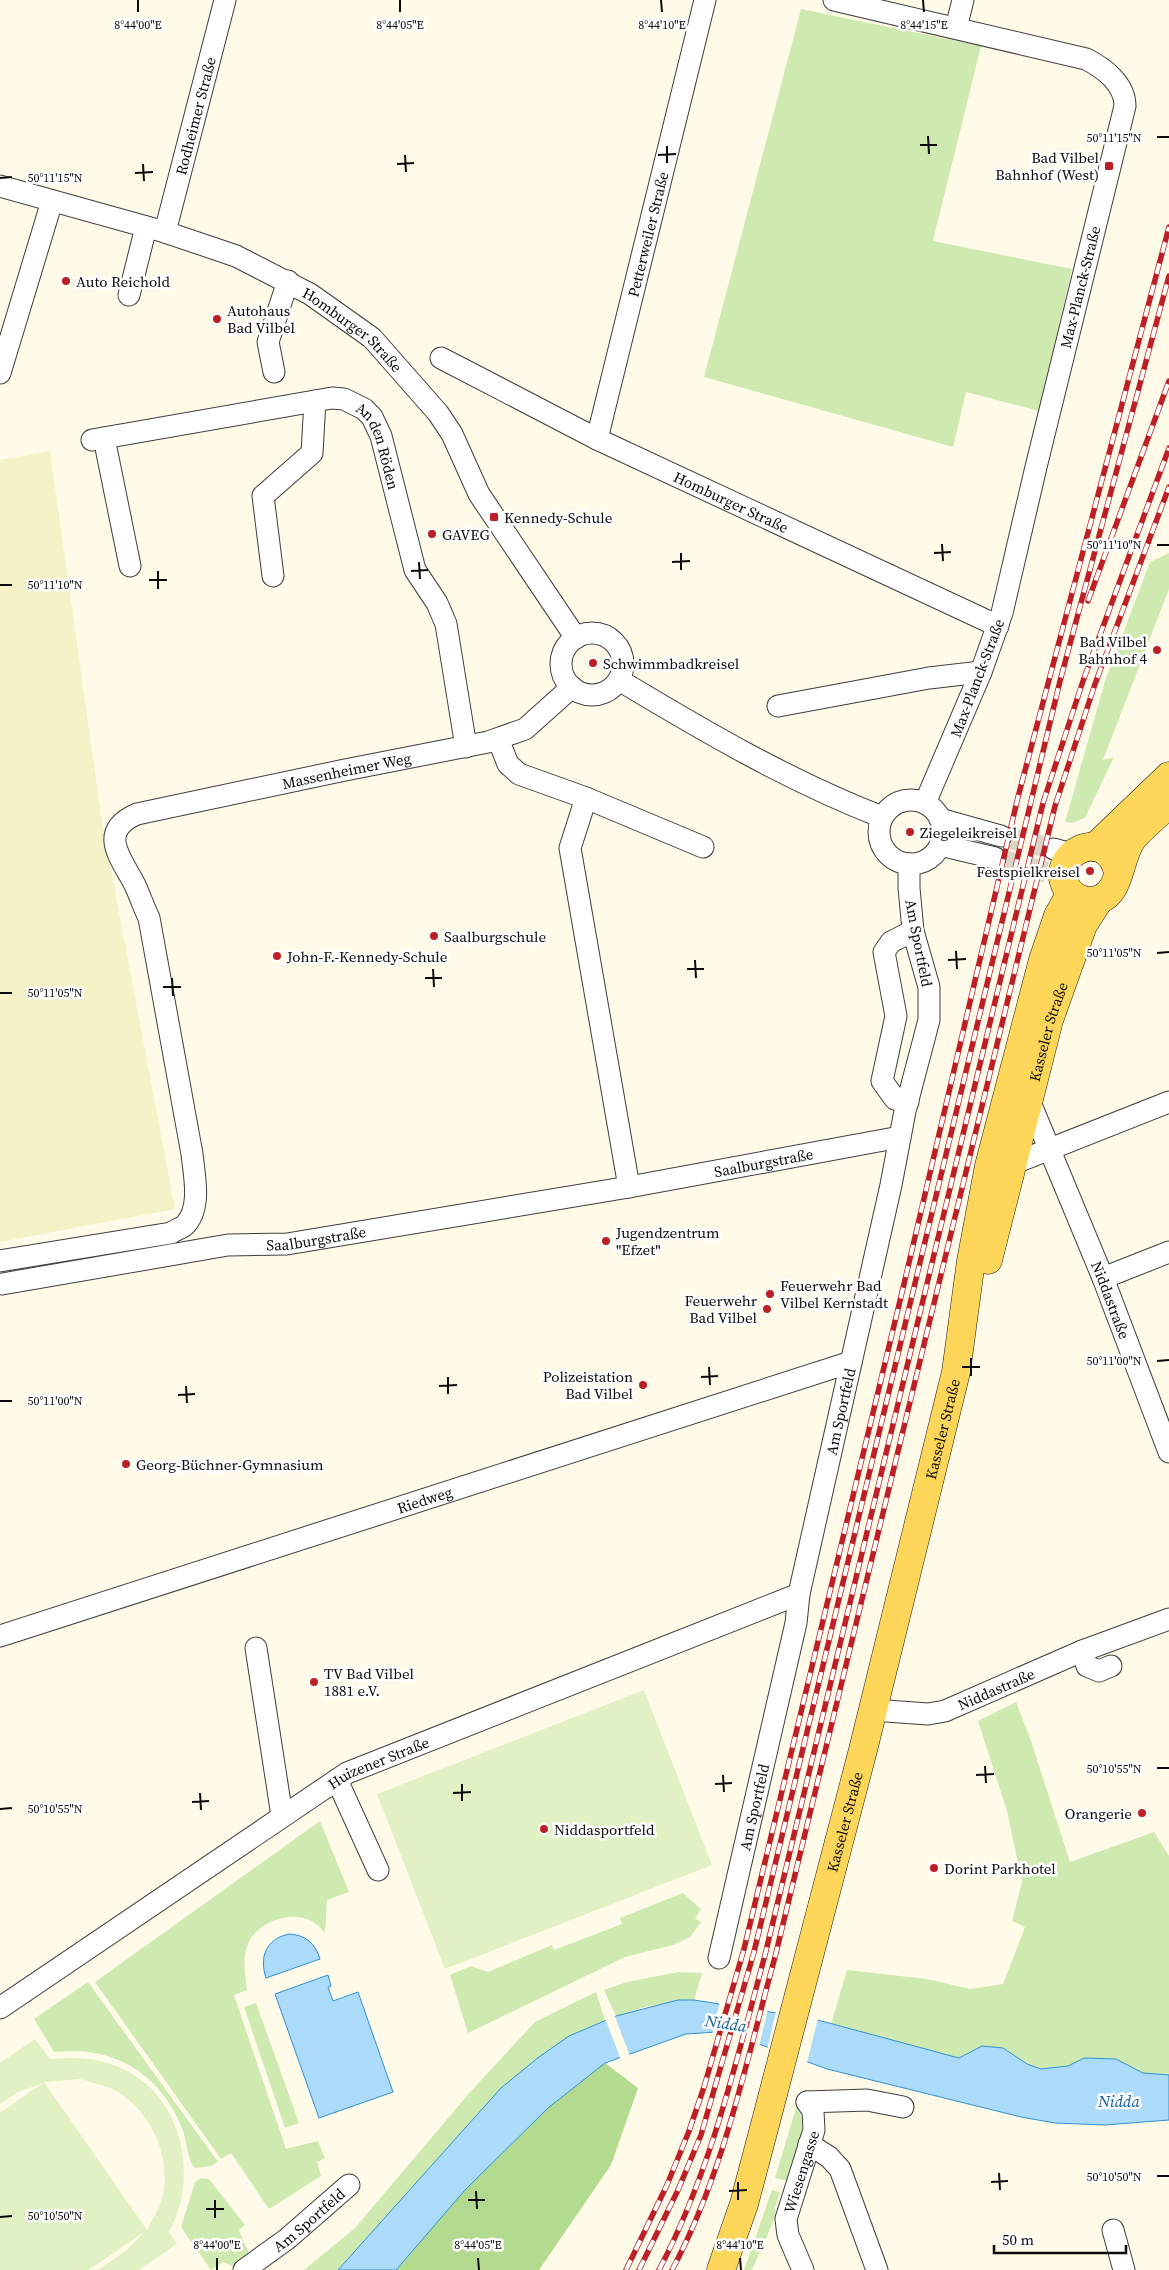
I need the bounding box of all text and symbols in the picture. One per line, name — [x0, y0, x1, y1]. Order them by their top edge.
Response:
text: 8°44'00"E — [114, 17, 162, 33]
text: 8°44'05"E — [376, 17, 424, 33]
text: 8°44'10"E — [638, 17, 686, 33]
text: 8°44'15"E — [900, 17, 948, 33]
street label: Rodheimer Straße — [170, 54, 220, 177]
text: 50°11'15"N — [1086, 130, 1142, 146]
place label: Bad Vilbel Bahnhof (West) — [995, 147, 1100, 185]
marker: Bad Vilbel Bahnhof (West) — [1103, 160, 1115, 172]
street label: Petterweiler Straße — [622, 169, 673, 299]
text: 50°11'15"N — [27, 170, 83, 186]
street label: Max-Planck-Straße — [1055, 223, 1105, 350]
place label: Auto Reichold — [76, 271, 170, 292]
marker: Auto Reichold — [60, 275, 72, 287]
street label: Homburger Straße — [299, 282, 408, 377]
place label: Autohaus Bad Vilbel — [227, 300, 295, 338]
marker: Autohaus Bad Vilbel — [211, 313, 223, 325]
street label: An den Röden — [353, 396, 405, 492]
street label: Homburger Straße — [670, 466, 793, 538]
place label: Kennedy-Schule — [504, 507, 613, 528]
marker: Kennedy-Schule — [488, 511, 500, 523]
place label: GAVEG — [442, 524, 490, 545]
marker: GAVEG — [426, 528, 438, 540]
text: 50°11'10"N — [1086, 537, 1142, 553]
text: 50°11'10"N — [27, 577, 83, 593]
street label: Max-Planck-Straße — [945, 615, 1009, 740]
place label: Bad Vilbel Bahnhof 4 — [1078, 631, 1148, 669]
marker: Bad Vilbel Bahnhof 4 — [1151, 644, 1163, 656]
place label: Schwimmbadkreisel — [603, 653, 740, 674]
marker: Schwimmbadkreisel — [587, 657, 599, 669]
street label: Massenheimer Weg — [280, 747, 413, 794]
place label: Ziegeleikreisel — [920, 822, 1018, 843]
marker: Ziegeleikreisel — [904, 826, 916, 838]
place label: Festspielkreisel — [976, 861, 1081, 882]
marker: Festspielkreisel — [1084, 865, 1096, 877]
street label: Am Sportfeld — [900, 898, 938, 989]
place label: Saalburgschule — [444, 926, 546, 947]
marker: Saalburgschule — [428, 930, 440, 942]
text: 50°11'05"N — [1086, 945, 1142, 961]
place label: John-F.-Kennedy-Schule — [286, 946, 448, 967]
marker: John-F.-Kennedy-Schule — [271, 950, 283, 962]
street label: Kasseler Straße — [1023, 979, 1072, 1084]
text: 50°11'05"N — [27, 985, 83, 1001]
street label: Saalburgstraße — [712, 1143, 815, 1182]
street label: Saalburgstraße — [266, 1220, 368, 1255]
place label: Jugendzentrum "Efzet" — [615, 1222, 720, 1260]
marker: Jugendzentrum "Efzet" — [600, 1235, 612, 1247]
street label: Niddastraße — [1087, 1258, 1136, 1342]
place label: Feuerwehr Bad Vilbel Kernstadt — [780, 1275, 888, 1313]
marker: Feuerwehr Bad Vilbel Kernstadt — [764, 1288, 776, 1300]
place label: Feuerwehr Bad Vilbel — [685, 1290, 758, 1328]
marker: Feuerwehr Bad Vilbel — [761, 1303, 773, 1315]
text: 50°11'00"N — [1086, 1353, 1142, 1369]
street label: Am Sportfeld — [820, 1365, 860, 1457]
place label: Polizeistation Bad Vilbel — [543, 1366, 634, 1404]
street label: Kasseler Straße — [920, 1376, 965, 1481]
marker: Polizeistation Bad Vilbel — [637, 1379, 649, 1391]
text: 50°11'00"N — [27, 1393, 83, 1409]
place label: Georg-Büchner-Gymnasium — [136, 1454, 324, 1475]
marker: Georg-Büchner-Gymnasium — [120, 1458, 132, 1470]
street label: Riedweg — [394, 1481, 455, 1518]
place label: TV Bad Vilbel 1881 e.V. — [324, 1663, 414, 1701]
street label: Niddastraße — [954, 1663, 1038, 1715]
marker: TV Bad Vilbel 1881 e.V. — [308, 1676, 320, 1688]
street label: Huizener Straße — [323, 1731, 432, 1794]
street label: Am Sportfeld — [734, 1761, 774, 1852]
text: 50°10'55"N — [1086, 1761, 1142, 1777]
street label: Kasseler Straße — [821, 1769, 867, 1874]
text: 50°10'55"N — [27, 1801, 83, 1817]
place label: Orangerie — [1065, 1803, 1132, 1824]
marker: Orangerie — [1136, 1807, 1148, 1819]
place label: Niddasportfeld — [554, 1819, 655, 1840]
marker: Niddasportfeld — [538, 1823, 550, 1835]
place label: Dorint Parkhotel — [944, 1858, 1056, 1879]
marker: Dorint Parkhotel — [928, 1862, 940, 1874]
water label: Nidda — [703, 2009, 749, 2037]
water label: Nidda — [1097, 2090, 1140, 2112]
street label: Wiesengasse — [778, 2127, 824, 2215]
text: 50°10'50"N — [1086, 2169, 1142, 2185]
street label: Am Sportfeld — [268, 2183, 350, 2256]
text: 50°10'50"N — [27, 2208, 83, 2224]
scale bar — [994, 2222, 1126, 2254]
text: 50 m — [1002, 2229, 1034, 2250]
text: 8°44'00"E — [193, 2237, 241, 2253]
text: 8°44'05"E — [454, 2237, 502, 2253]
text: 8°44'10"E — [716, 2237, 764, 2253]

